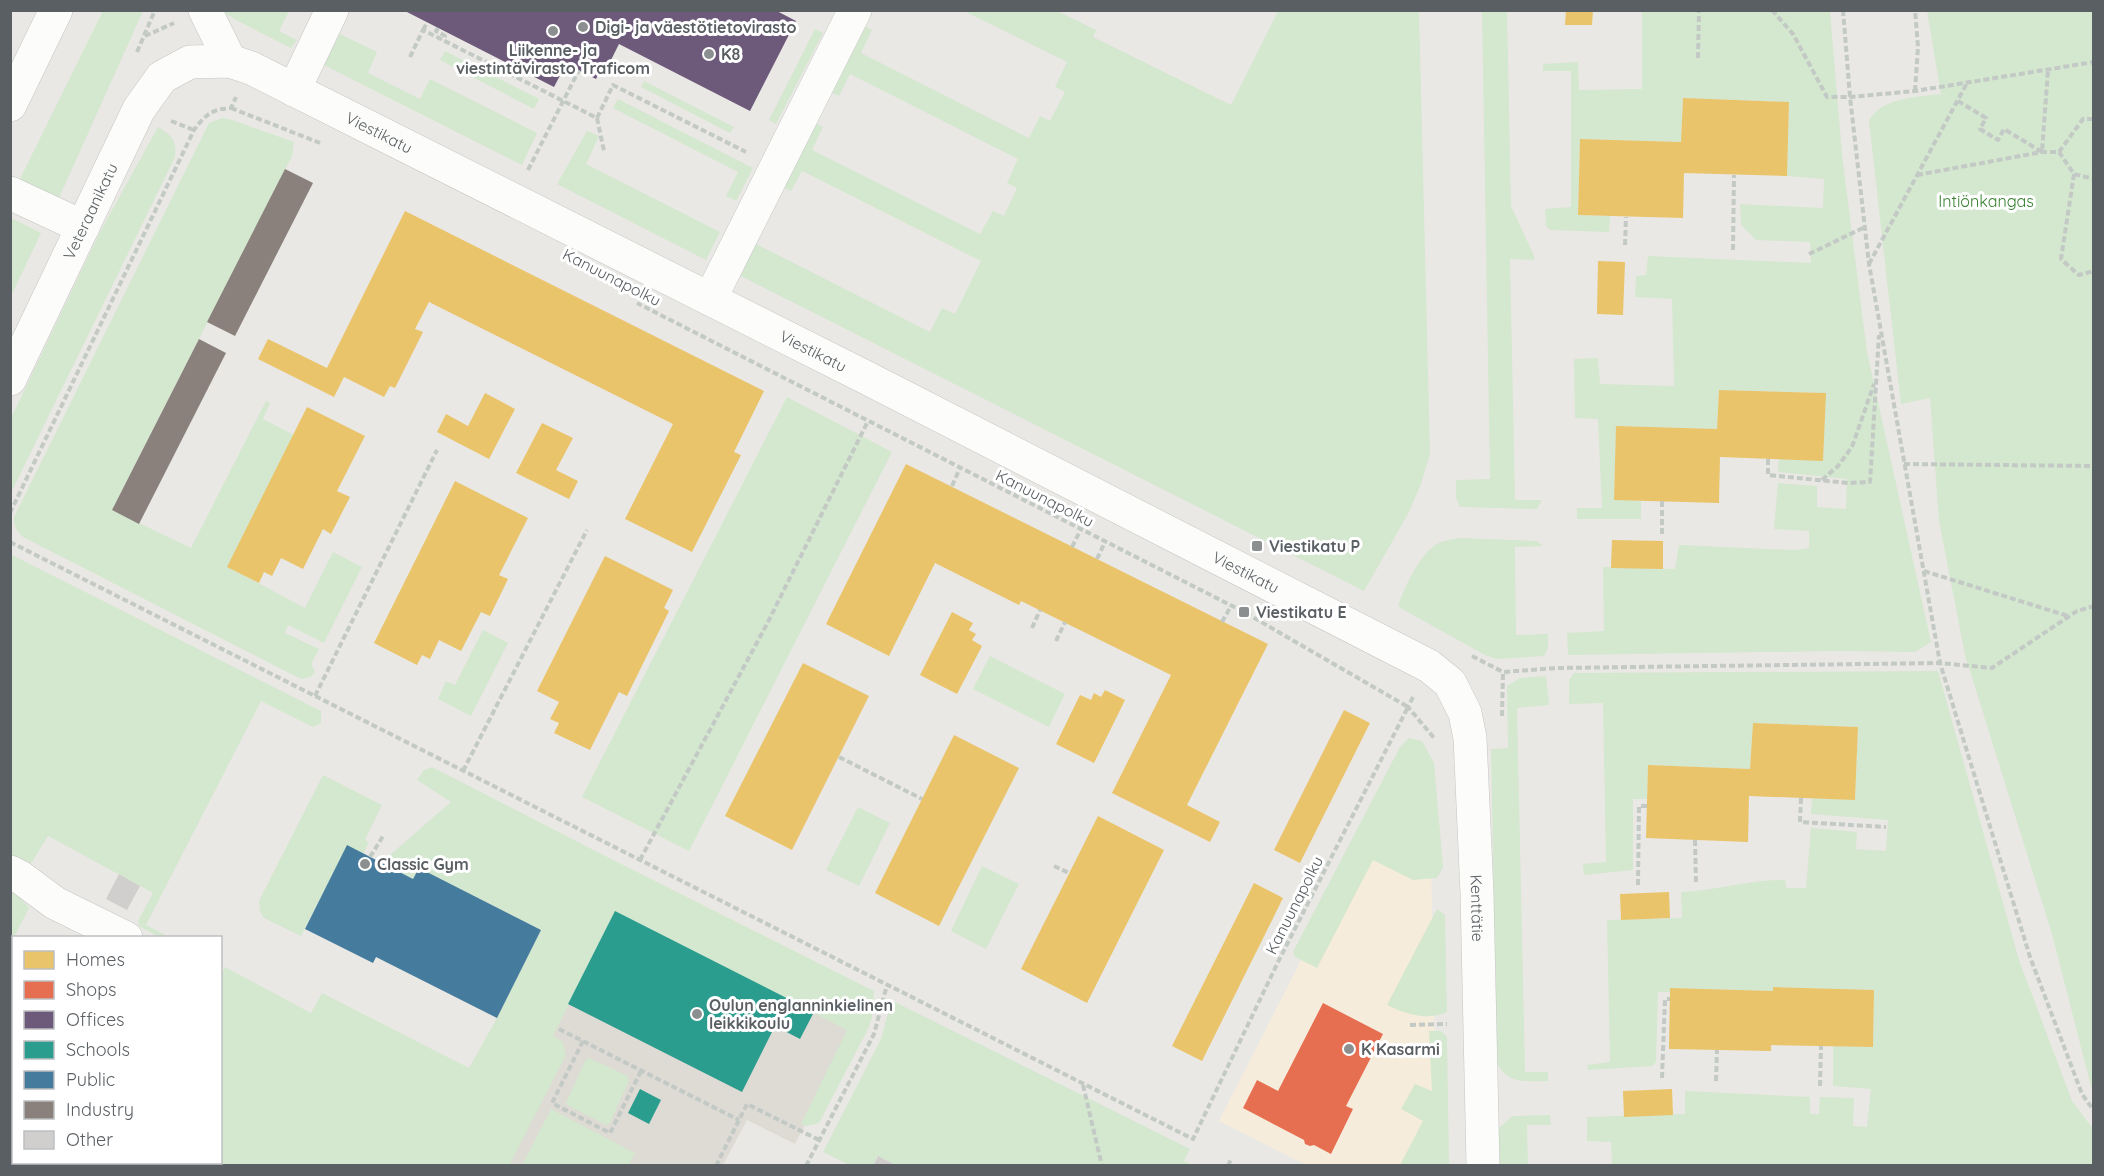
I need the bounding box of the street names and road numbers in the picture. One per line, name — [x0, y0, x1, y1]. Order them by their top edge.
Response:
street label: Viestikatu — [342, 107, 416, 158]
street label: Veteraanikatu — [59, 160, 122, 263]
street label: Kanuunapolku — [560, 244, 664, 310]
street label: Viestikatu — [776, 326, 850, 376]
street label: Kanuunapolku — [993, 465, 1097, 531]
street label: Viestikatu — [1209, 547, 1283, 598]
street label: Kanuunapolku — [1261, 853, 1327, 957]
street label: Kenttätie — [1466, 874, 1488, 942]

